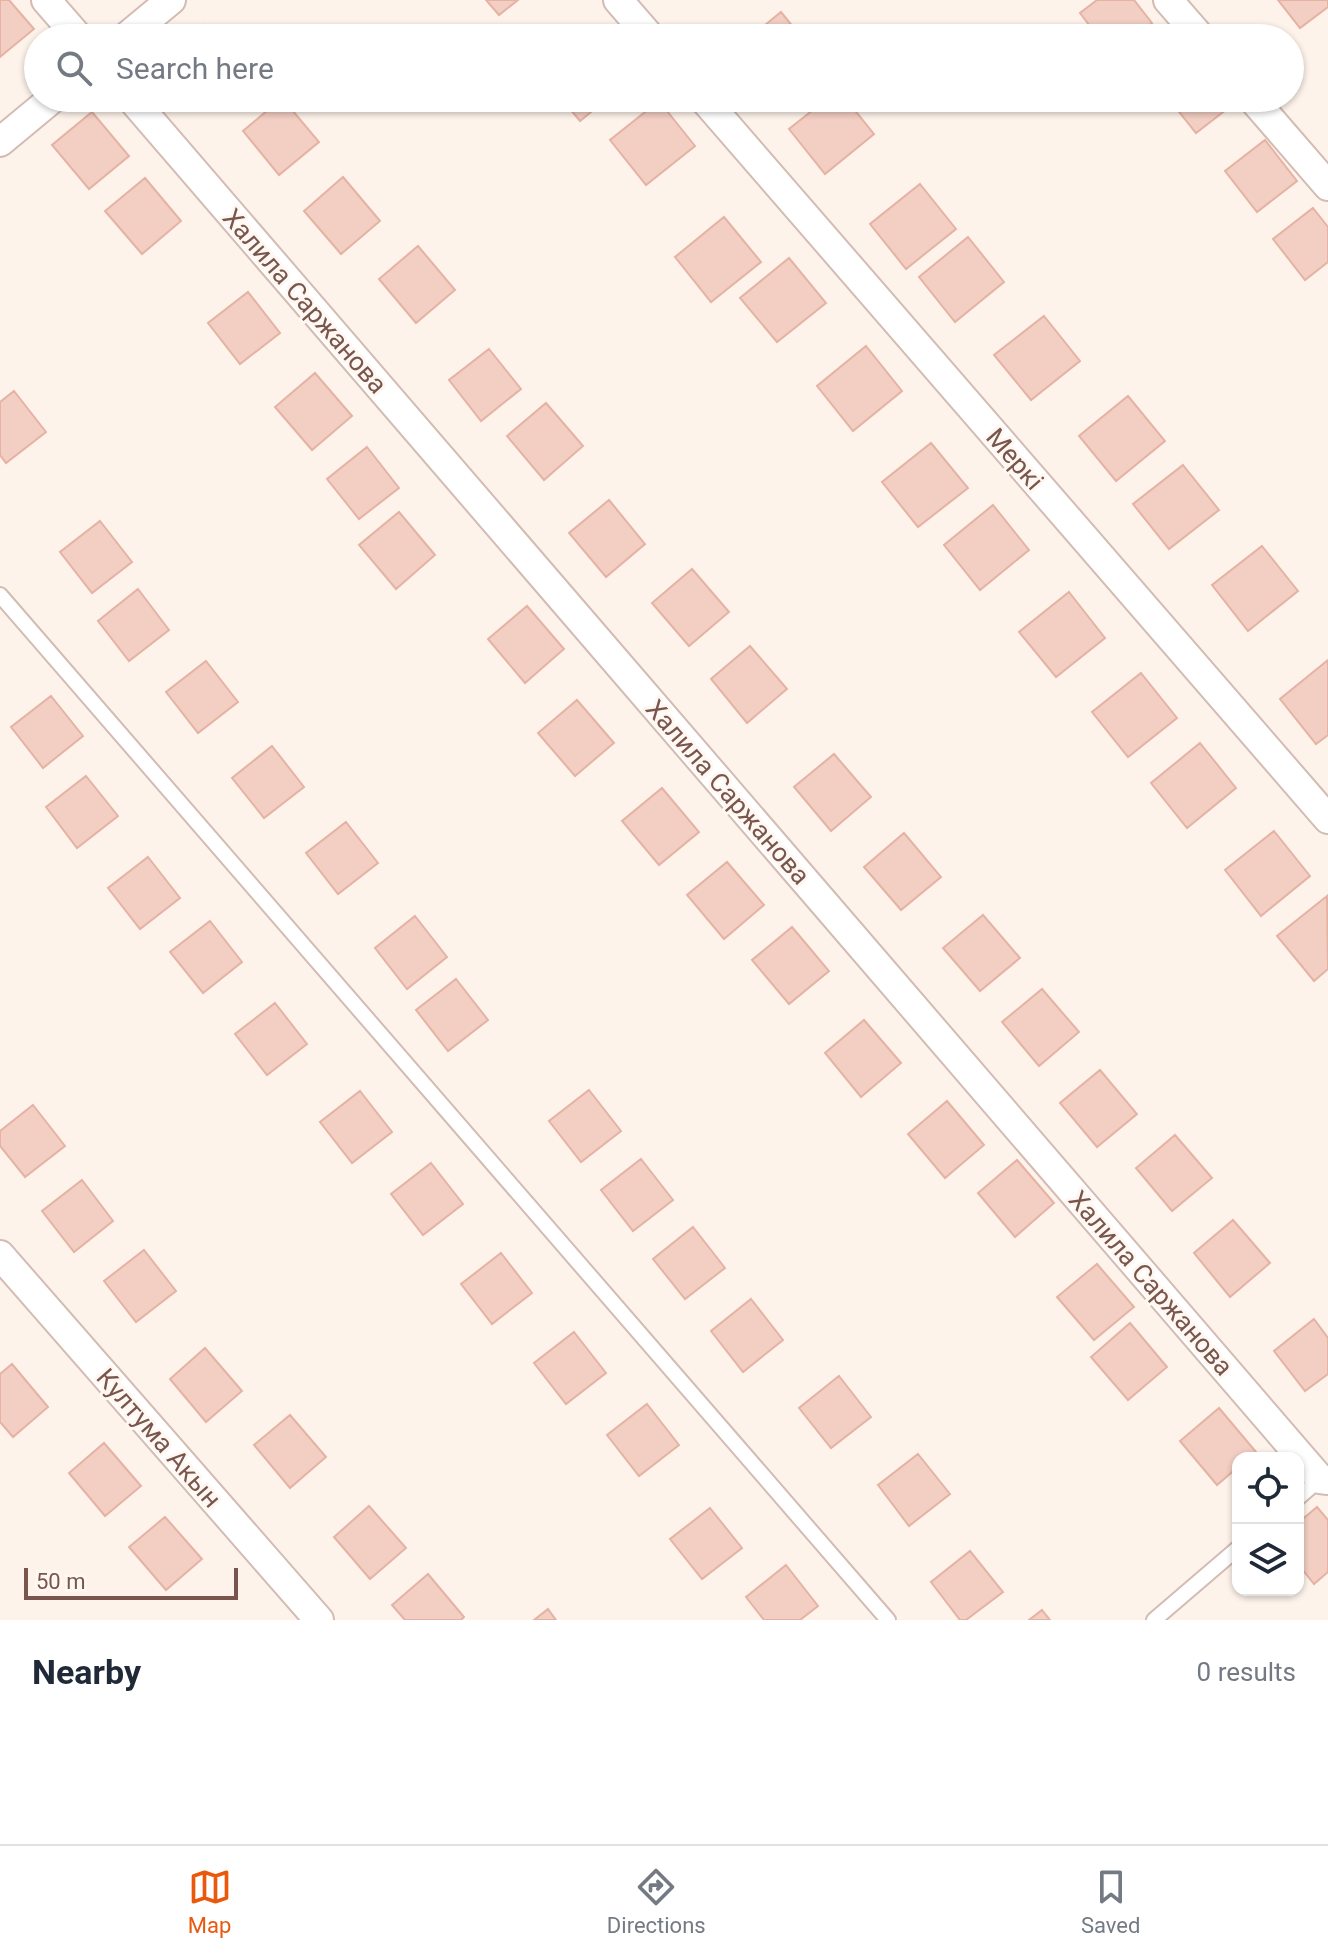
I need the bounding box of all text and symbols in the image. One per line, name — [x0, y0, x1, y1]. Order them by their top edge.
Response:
search box — [24, 24, 1304, 112]
icon: search — [52, 46, 96, 90]
text: Search here — [116, 51, 274, 86]
street label: Халила Саржанова — [217, 203, 393, 399]
street label: Меркі — [980, 422, 1050, 496]
street label: Халила Саржанова — [640, 694, 816, 890]
street label: Халила Саржанова — [1063, 1185, 1239, 1381]
street label: Култума Акын — [91, 1362, 227, 1514]
map controls — [1232, 1452, 1304, 1596]
button: locate — [1232, 1452, 1304, 1524]
button: layers — [1232, 1524, 1304, 1596]
scale bar — [24, 1564, 238, 1600]
text: 50 m — [36, 1569, 85, 1594]
text: Nearby — [32, 1652, 141, 1692]
text: 0 results — [1197, 1657, 1296, 1687]
tab: Map — [188, 1865, 232, 1938]
tab: Directions — [607, 1865, 706, 1938]
tab: Saved — [1081, 1865, 1140, 1938]

